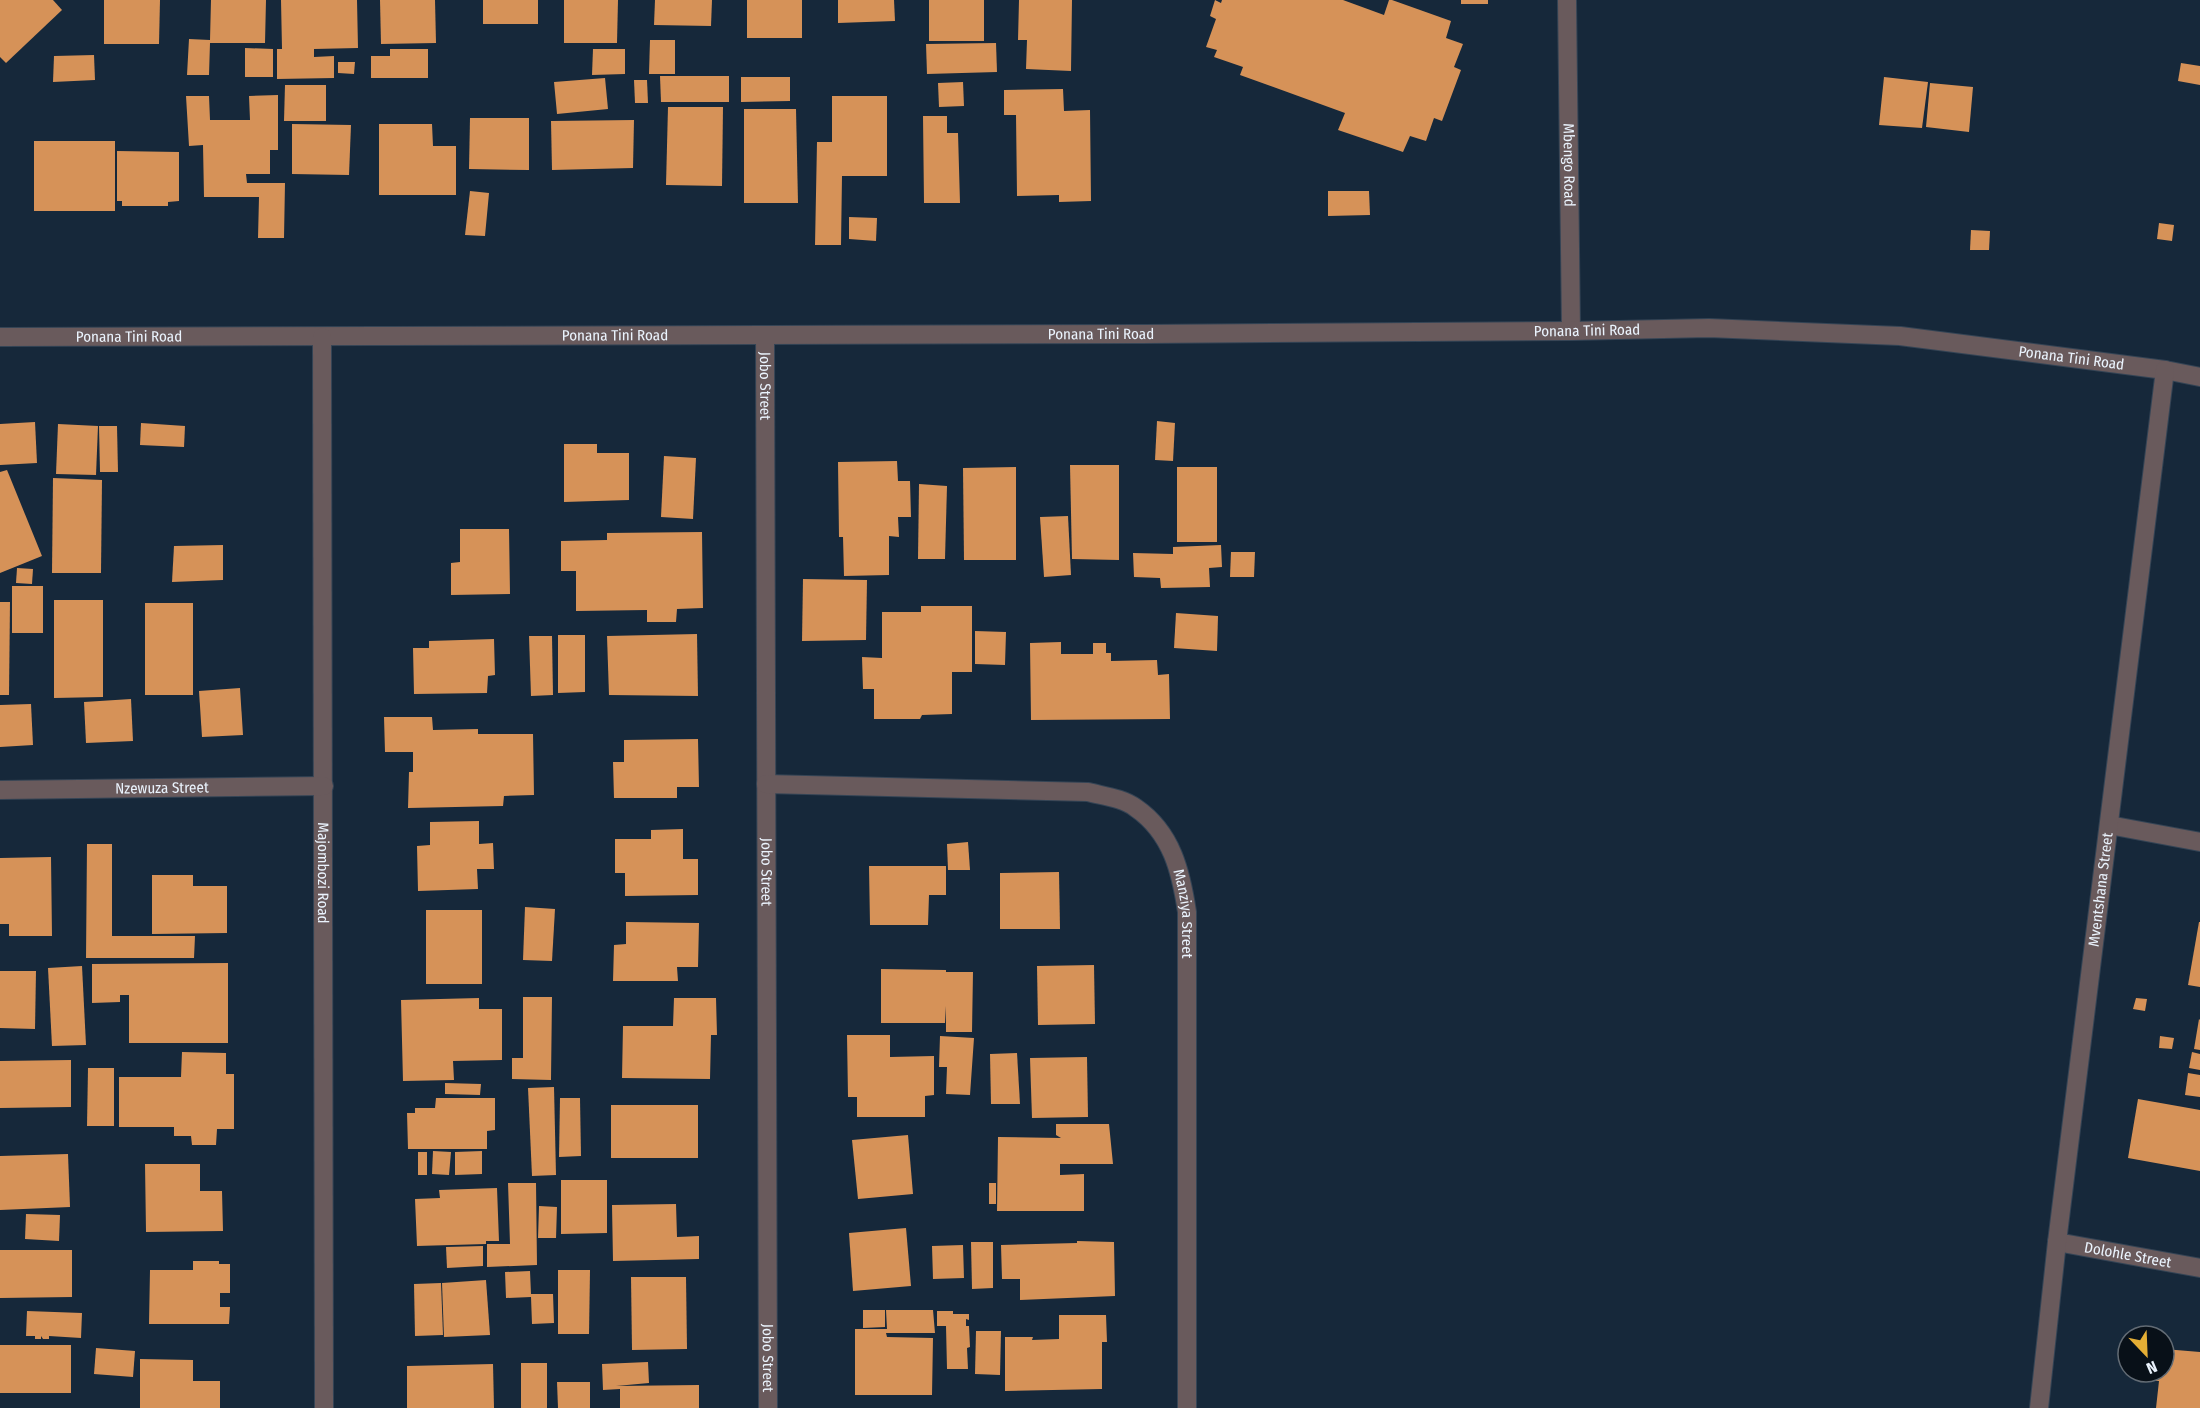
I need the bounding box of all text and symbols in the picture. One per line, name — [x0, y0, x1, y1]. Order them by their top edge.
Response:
street label: Mbengo Road — [1559, 123, 1578, 207]
street label: Ponana Tini Road — [1534, 320, 1640, 340]
street label: Ponana Tini Road — [1048, 325, 1154, 343]
street label: Ponana Tini Road — [562, 326, 668, 345]
street label: Ponana Tini Road — [76, 328, 182, 346]
street label: Ponana Tini Road — [2017, 342, 2125, 374]
street label: Jobo Street — [756, 352, 774, 420]
street label: Nzewuza Street — [115, 778, 209, 798]
street label: Majombozi Road — [314, 822, 332, 924]
street label: Mventshana Street — [2085, 831, 2117, 948]
street label: Jobo Street — [757, 838, 776, 906]
street label: Manziya Street — [1170, 867, 1196, 959]
street label: Dolohle Street — [2083, 1238, 2173, 1272]
street label: Jobo Street — [759, 1324, 777, 1392]
north arrow — [2116, 1324, 2176, 1384]
text: N — [2144, 1357, 2160, 1378]

